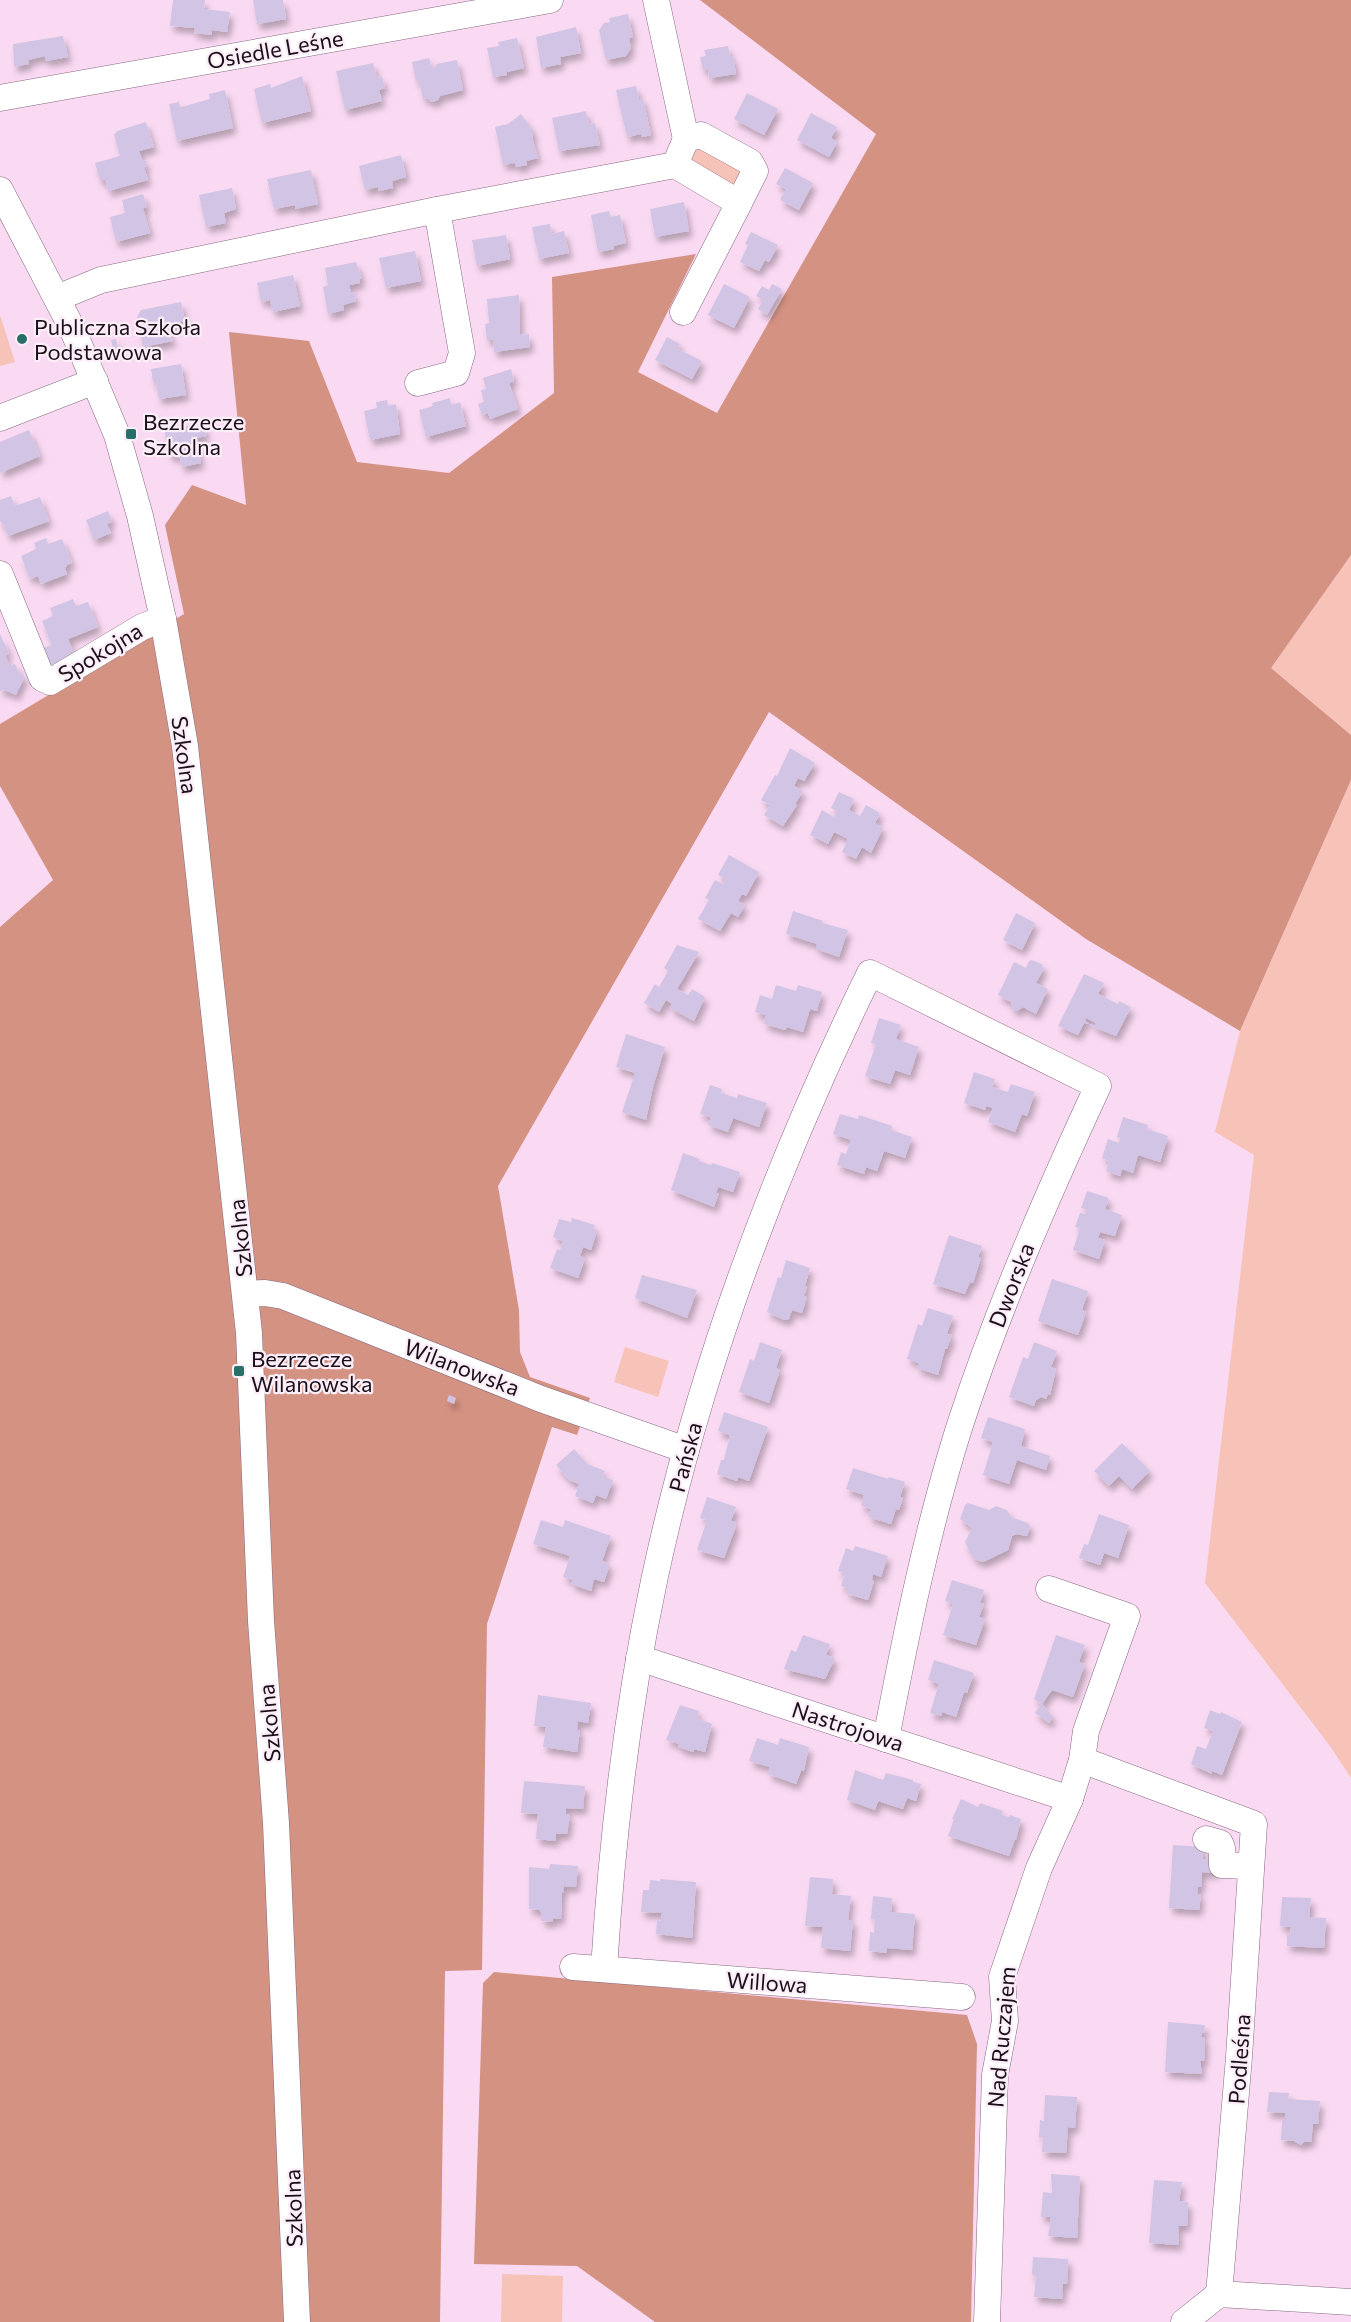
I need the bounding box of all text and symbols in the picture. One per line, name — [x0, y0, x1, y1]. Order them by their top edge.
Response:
street label: Osiedle Leśne — [205, 24, 345, 74]
place label: Publiczna Szkoła Podstawowa — [34, 313, 201, 365]
marker: Publiczna Szkoła Podstawowa — [15, 332, 29, 346]
place label: Bezrzecze Szkolna — [143, 408, 244, 460]
marker: Bezrzecze Szkolna — [124, 427, 138, 441]
street label: Spokojna — [53, 616, 147, 688]
street label: Szkolna — [166, 714, 204, 796]
street label: Szkolna — [222, 1198, 258, 1278]
street label: Dworska — [983, 1239, 1039, 1331]
street label: Wilanowska — [400, 1333, 524, 1401]
place label: Bezrzecze Wilanowska — [251, 1345, 373, 1397]
marker: Bezrzecze Wilanowska — [232, 1364, 246, 1378]
street label: Pańska — [663, 1419, 707, 1495]
street label: Szkolna — [252, 1683, 286, 1763]
street label: Nastrojowa — [789, 1695, 907, 1757]
street label: Nad Ruczajem — [981, 1965, 1021, 2109]
street label: Willowa — [726, 1966, 808, 1998]
street label: Podleśna — [1222, 2013, 1256, 2105]
street label: Szkolna — [278, 2168, 308, 2248]

